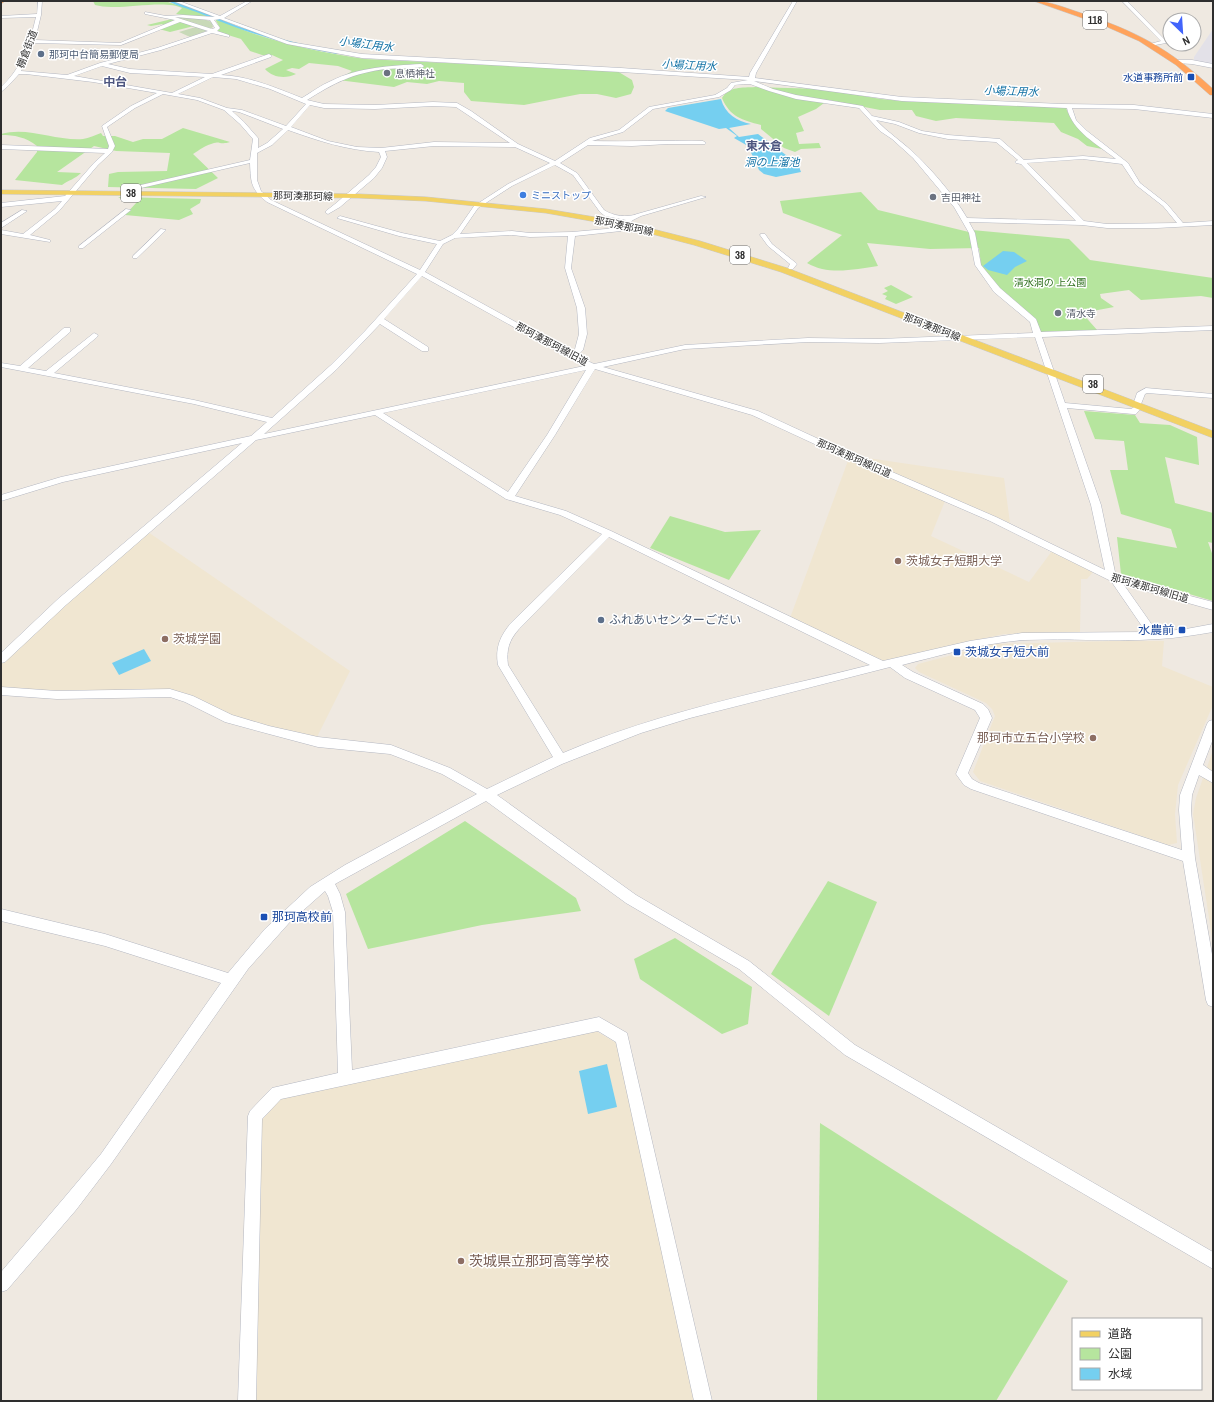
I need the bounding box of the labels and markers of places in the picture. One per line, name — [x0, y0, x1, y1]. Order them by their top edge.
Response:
place label: 那珂中台簡易郵便局 — [49, 48, 139, 61]
marker: 那珂中台簡易郵便局 — [36, 49, 46, 59]
place label: 息栖神社 — [395, 67, 435, 80]
marker: 息栖神社 — [382, 68, 392, 78]
place label: 水道事務所前 — [1123, 71, 1183, 84]
marker: 水道事務所前 — [1186, 72, 1196, 82]
place label: ミニストップ — [531, 189, 591, 202]
marker: ミニストップ — [518, 190, 528, 200]
place label: 吉田神社 — [941, 191, 981, 204]
marker: 吉田神社 — [928, 192, 938, 202]
place label: 清水寺 — [1066, 307, 1096, 320]
marker: 清水寺 — [1053, 308, 1063, 318]
place label: 茨城女子短期大学 — [906, 553, 1002, 569]
marker: 茨城女子短期大学 — [893, 556, 903, 566]
place label: ふれあいセンターごだい — [609, 612, 741, 628]
marker: ふれあいセンターごだい — [596, 615, 606, 625]
place label: 水農前 — [1138, 622, 1174, 638]
marker: 水農前 — [1177, 625, 1187, 635]
place label: 茨城学園 — [173, 631, 221, 647]
marker: 茨城学園 — [160, 634, 170, 644]
place label: 茨城女子短大前 — [965, 644, 1049, 660]
marker: 茨城女子短大前 — [952, 647, 962, 657]
place label: 那珂市立五台小学校 — [977, 730, 1085, 746]
marker: 那珂市立五台小学校 — [1088, 733, 1098, 743]
place label: 那珂高校前 — [272, 909, 332, 925]
marker: 那珂高校前 — [259, 912, 269, 922]
place label: 茨城県立那珂高等学校 — [469, 1252, 609, 1270]
marker: 茨城県立那珂高等学校 — [456, 1256, 466, 1266]

